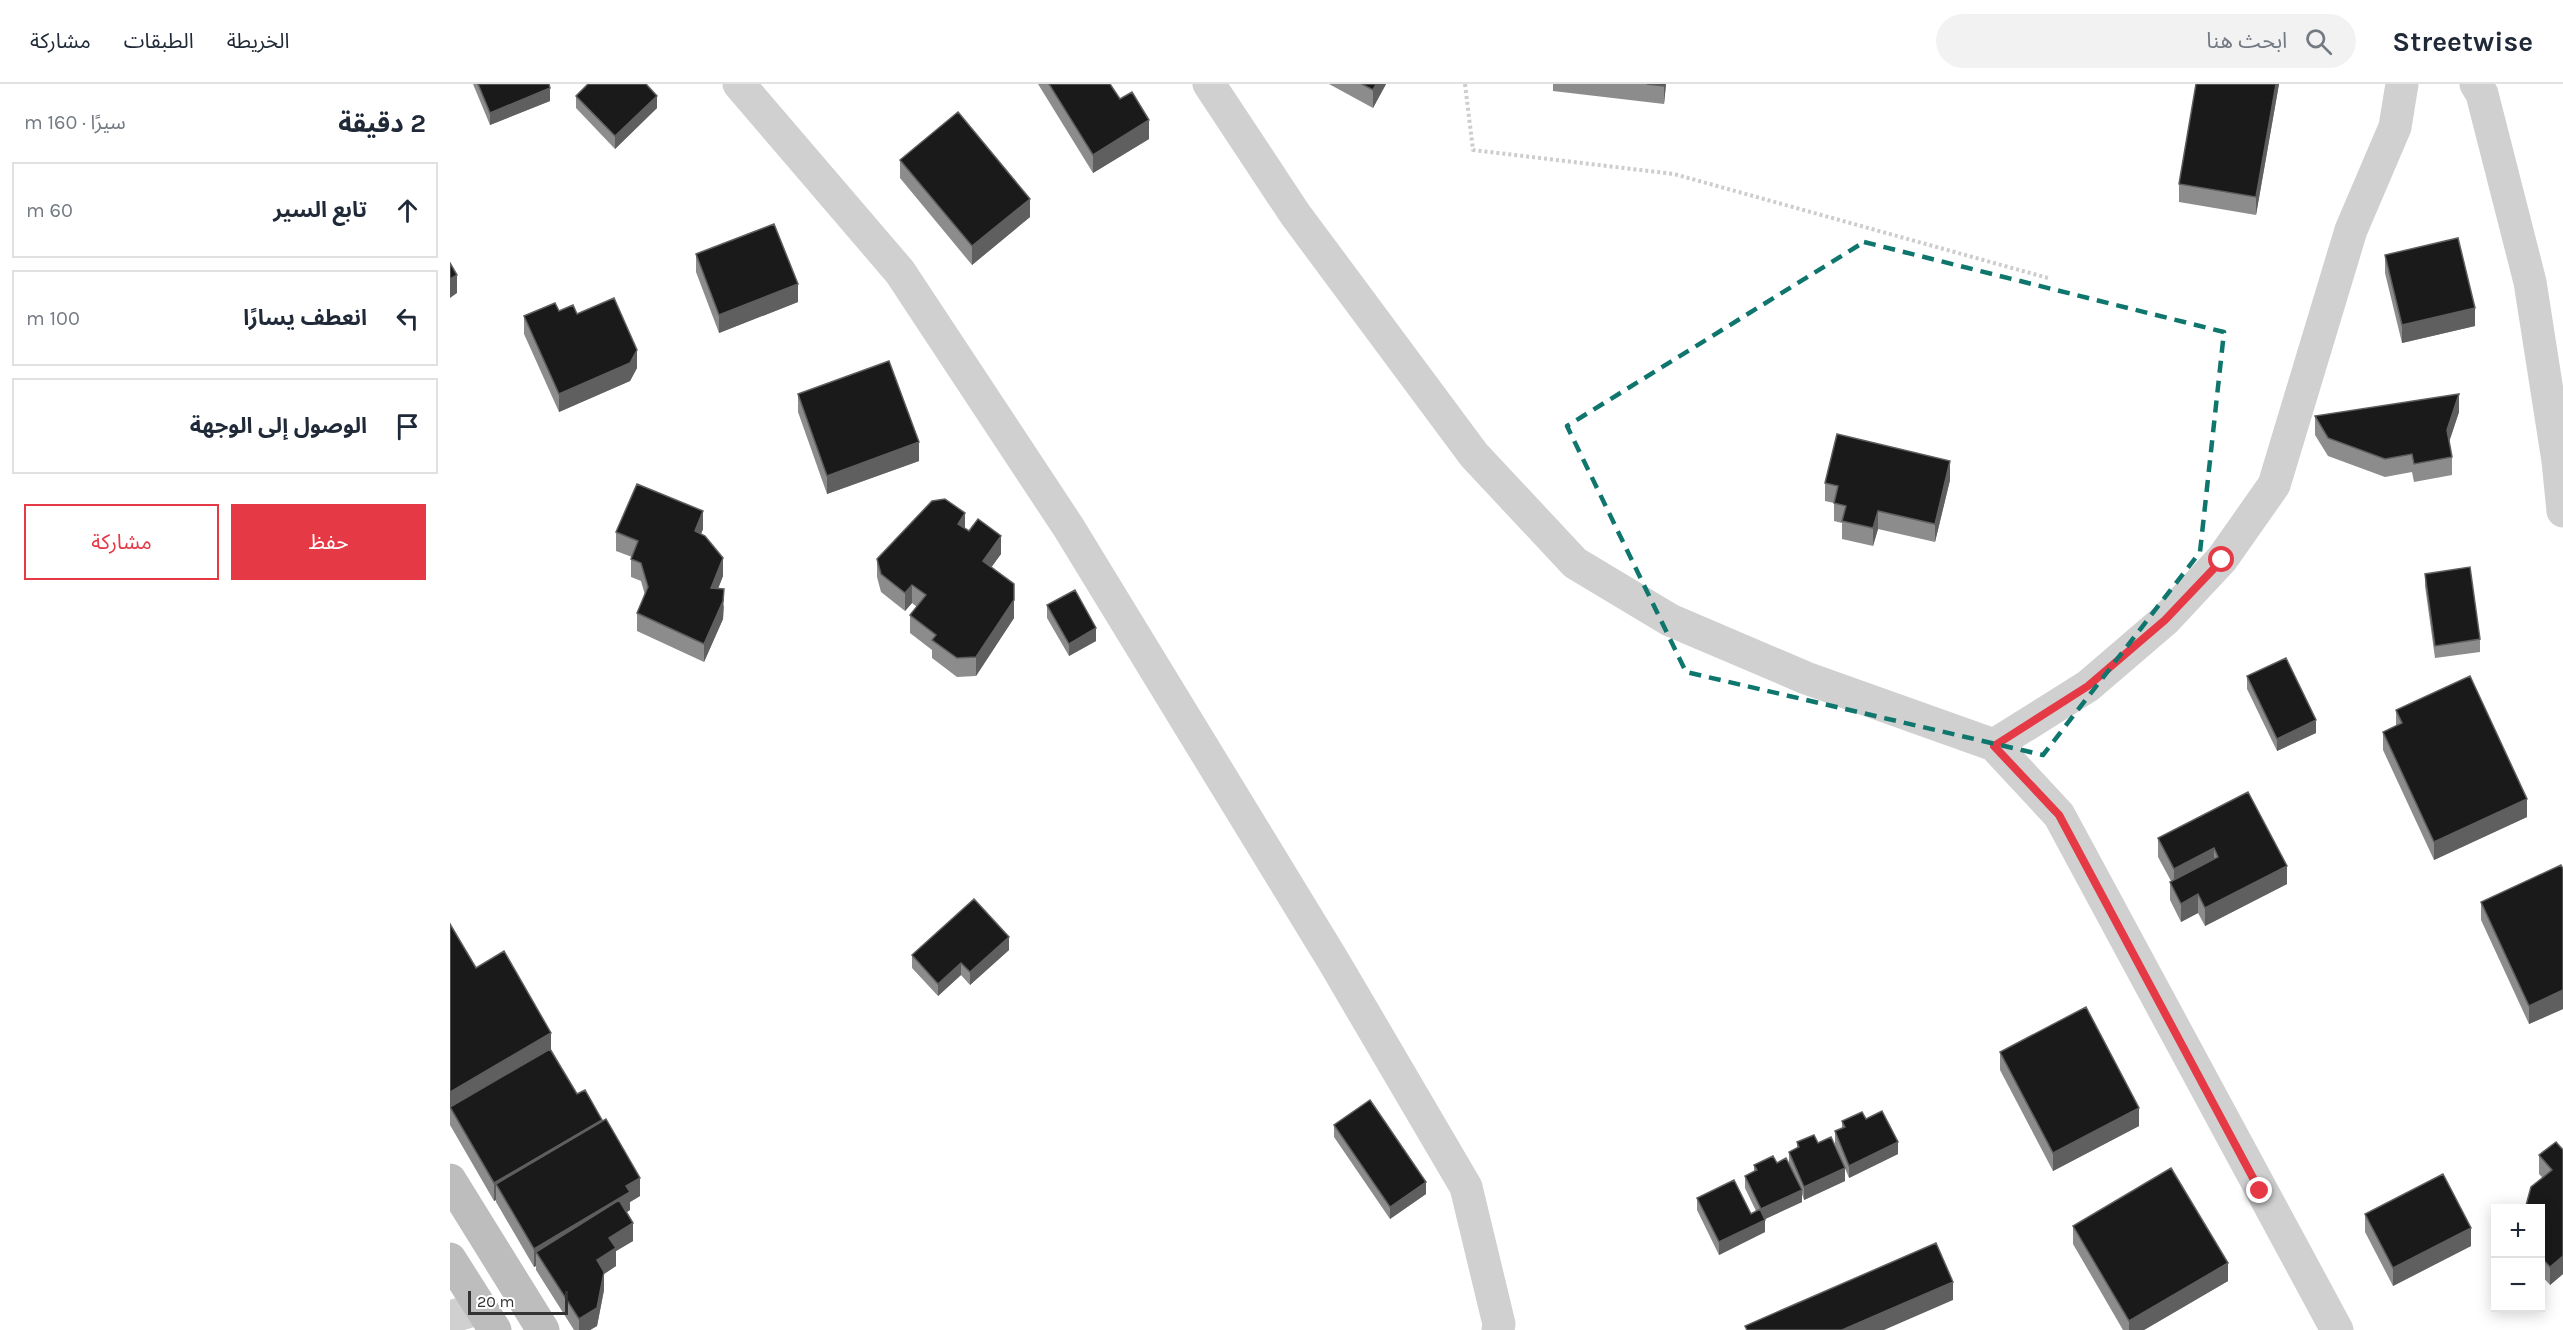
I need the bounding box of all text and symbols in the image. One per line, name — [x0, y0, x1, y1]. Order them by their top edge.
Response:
search box — [1936, 14, 2356, 68]
icon: search — [2302, 25, 2335, 58]
text: Streetwise — [2392, 25, 2533, 58]
text: ابحث هنا — [2206, 28, 2287, 54]
text: مشاركة — [30, 29, 91, 53]
text: الطبقات — [124, 29, 194, 53]
text: الخريطة — [227, 29, 290, 53]
text: 2 دقيقة — [338, 108, 426, 139]
text: سيرًا · 160 m — [24, 111, 126, 134]
icon: ahead — [391, 194, 424, 227]
text: تابع السير — [273, 197, 367, 223]
text: 60 m — [26, 199, 73, 222]
icon: left — [391, 302, 424, 335]
text: انعطف يسارًا — [243, 305, 367, 331]
text: 100 m — [26, 307, 80, 330]
icon: arrive — [391, 410, 424, 443]
text: الوصول إلى الوجهة — [190, 413, 367, 439]
button: مشاركة — [24, 504, 219, 580]
button: حفظ — [231, 504, 426, 580]
route start — [2208, 546, 2234, 572]
route end — [2246, 1177, 2272, 1203]
map controls — [2491, 1204, 2545, 1312]
button: + — [2491, 1204, 2545, 1258]
button: − — [2491, 1258, 2545, 1312]
scale bar — [468, 1288, 568, 1316]
text: 20 m — [477, 1292, 515, 1311]

